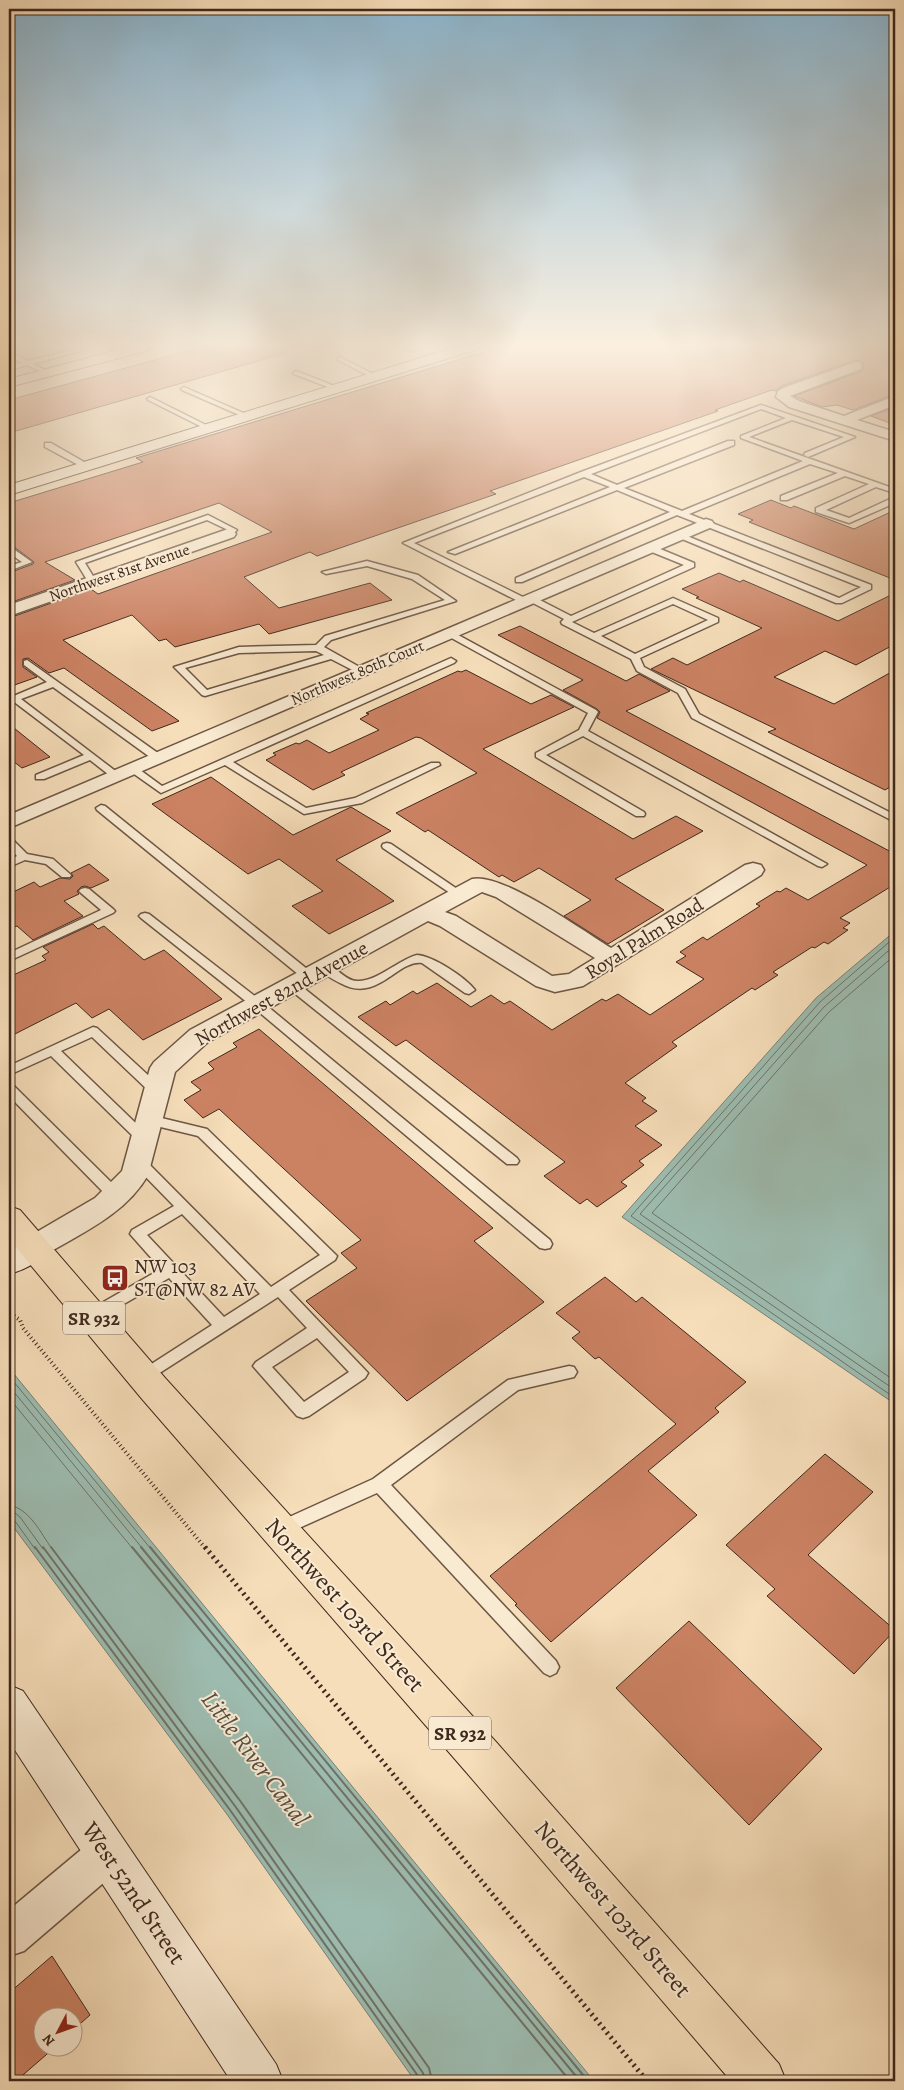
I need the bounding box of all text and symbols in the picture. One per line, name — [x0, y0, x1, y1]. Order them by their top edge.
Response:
street label: Northwest 81st Avenue — [46, 539, 193, 607]
street label: Northwest 80th Court — [287, 635, 427, 711]
street label: Royal Palm Road — [580, 891, 709, 986]
street label: Northwest 82nd Avenue — [190, 935, 373, 1052]
place label: NW 103 ST@NW 82 AV — [134, 1253, 256, 1303]
bus stop icon: NW 103 ST@NW 82 AV — [100, 1263, 130, 1293]
road number: SR 932 — [63, 1302, 125, 1335]
street label: Northwest 103rd Street — [258, 1511, 432, 1699]
water label: Little River Canal — [193, 1684, 318, 1834]
road number: SR 932 — [429, 1716, 491, 1750]
street label: Northwest 103rd Street — [527, 1814, 699, 2004]
street label: West 52nd Street — [74, 1815, 193, 1970]
north arrow — [32, 2008, 82, 2058]
text: N — [38, 2030, 59, 2050]

